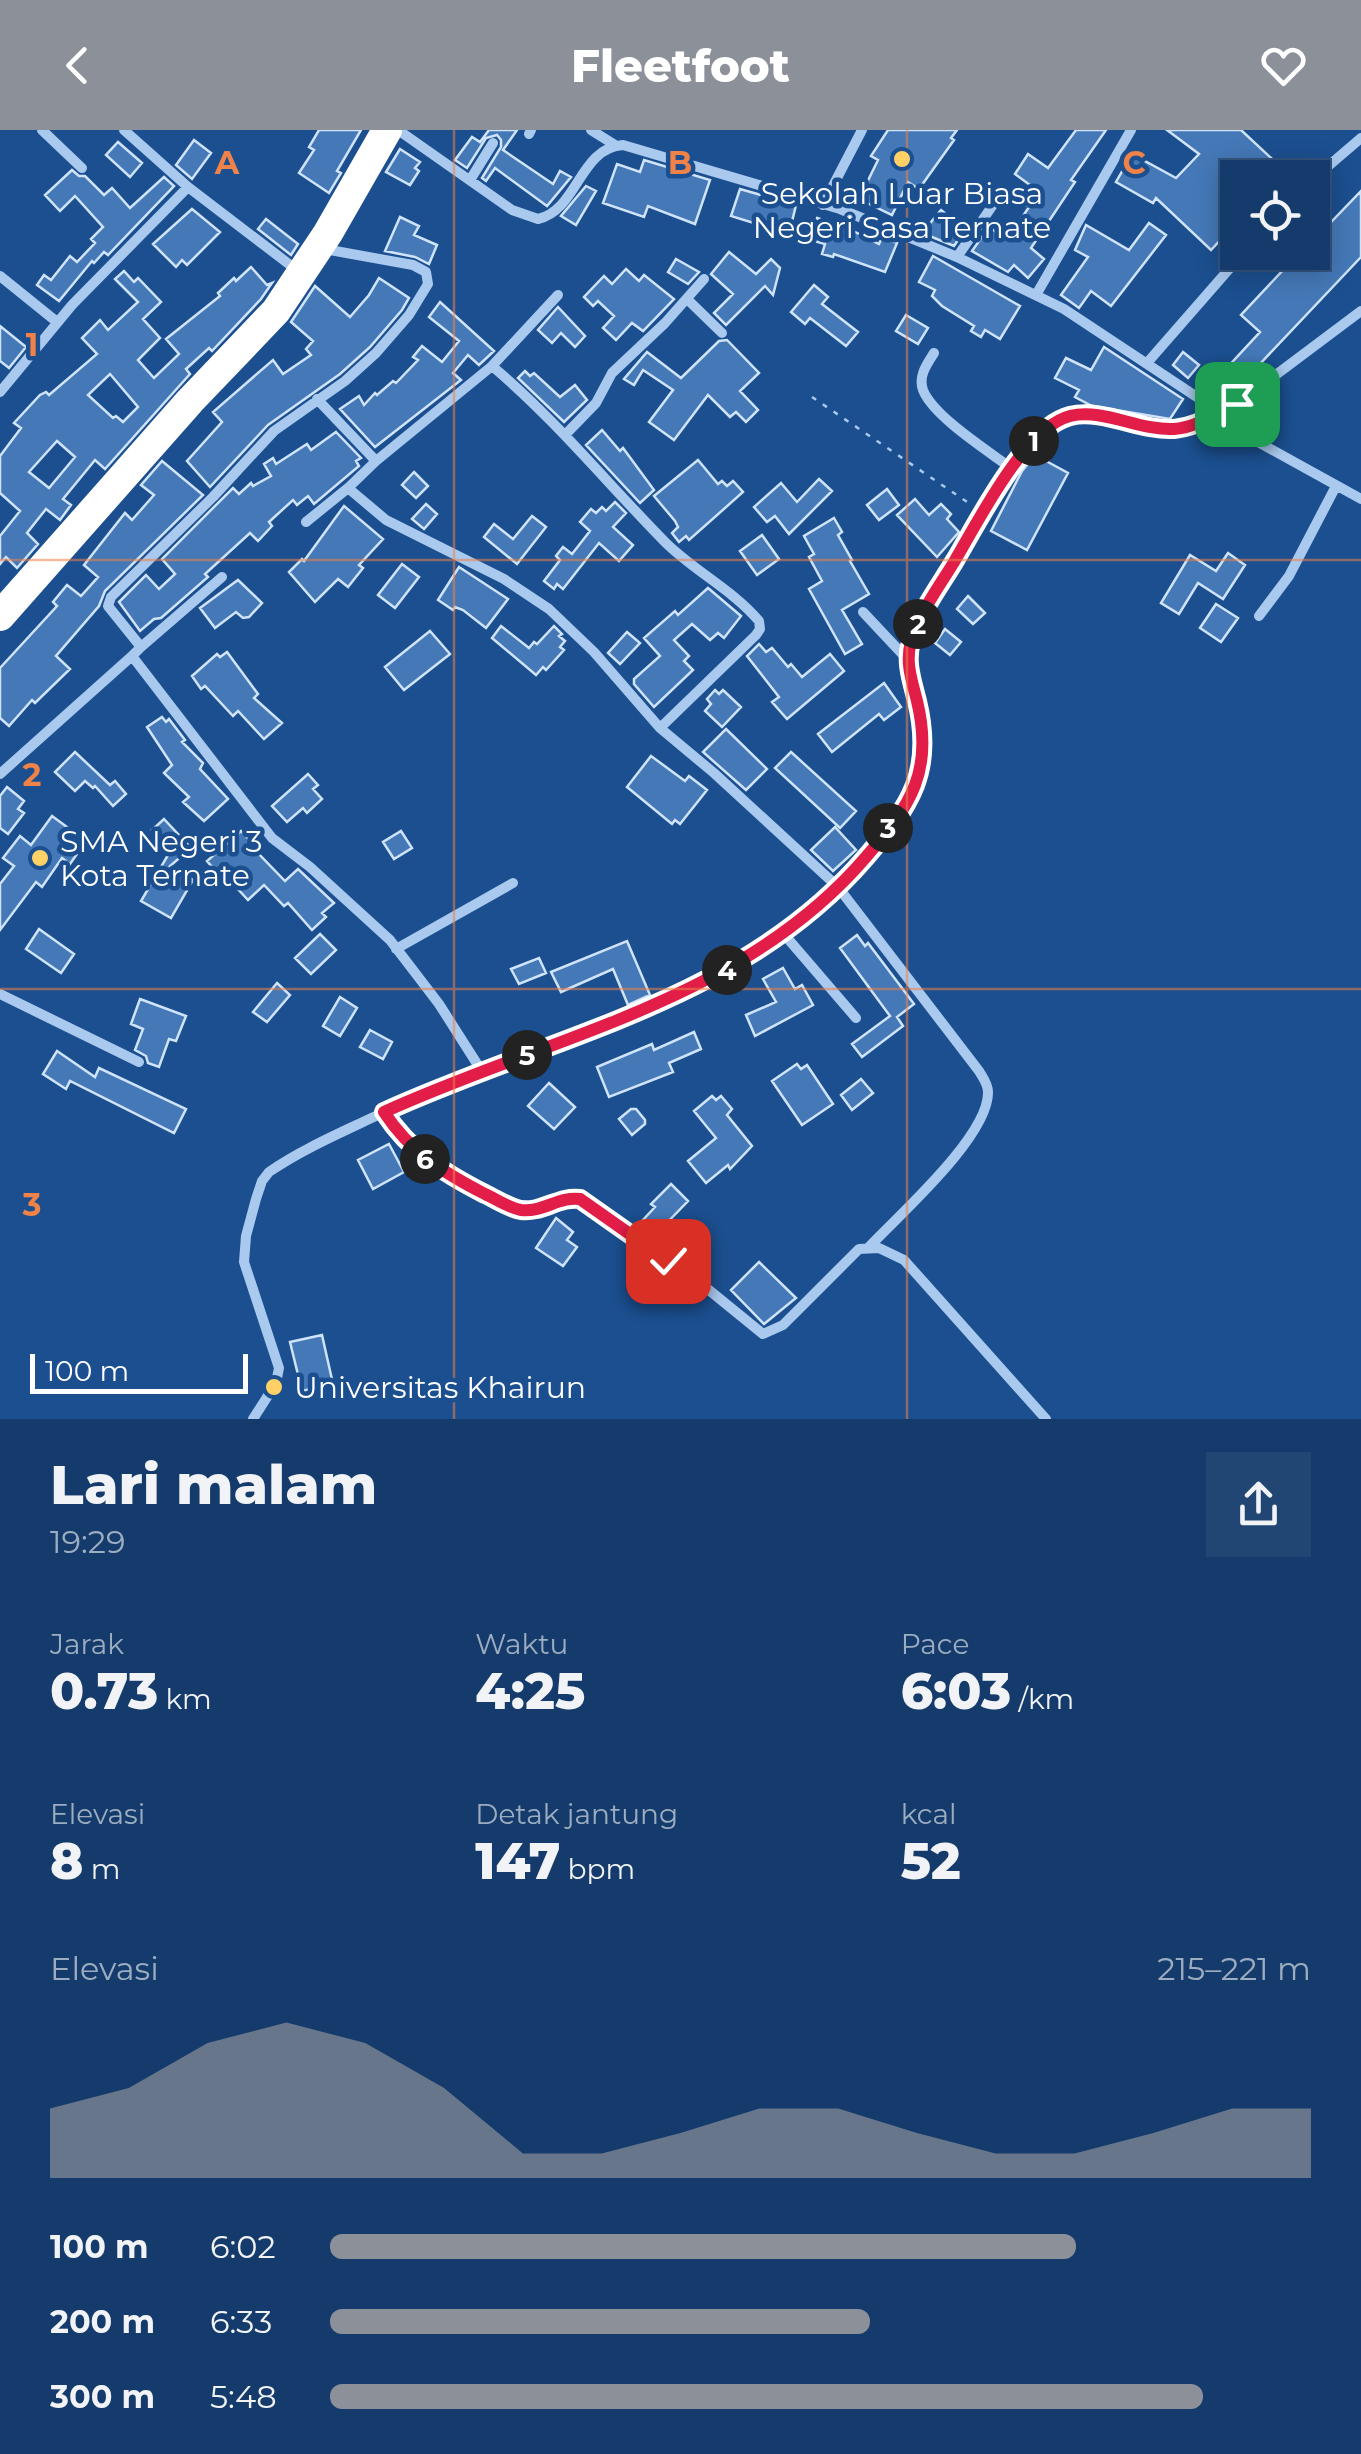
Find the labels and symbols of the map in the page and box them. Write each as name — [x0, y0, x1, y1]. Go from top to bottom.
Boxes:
text: A — [214, 143, 240, 182]
text: B — [668, 143, 692, 182]
text: C — [1122, 143, 1146, 182]
marker: Sekolah Luar Biasa Negeri Sasa Ternate — [891, 148, 913, 170]
place label: Sekolah Luar Biasa Negeri Sasa Ternate — [753, 175, 1051, 246]
text: 1 — [26, 325, 38, 364]
pin — [1195, 362, 1280, 447]
pin: 1 — [1009, 416, 1059, 466]
pin: 2 — [893, 599, 943, 649]
text: 2 — [23, 755, 41, 794]
pin: 3 — [863, 803, 913, 853]
place label: SMA Negeri 3 Kota Ternate — [60, 823, 262, 894]
marker: SMA Negeri 3 Kota Ternate — [29, 847, 51, 869]
pin: 4 — [702, 945, 752, 995]
pin: 5 — [502, 1030, 552, 1080]
pin: 6 — [400, 1134, 450, 1184]
text: 3 — [22, 1185, 41, 1224]
pin — [626, 1219, 711, 1304]
scale bar — [30, 1349, 248, 1394]
place label: Universitas Khairun — [294, 1369, 586, 1406]
marker: Universitas Khairun — [263, 1376, 285, 1398]

